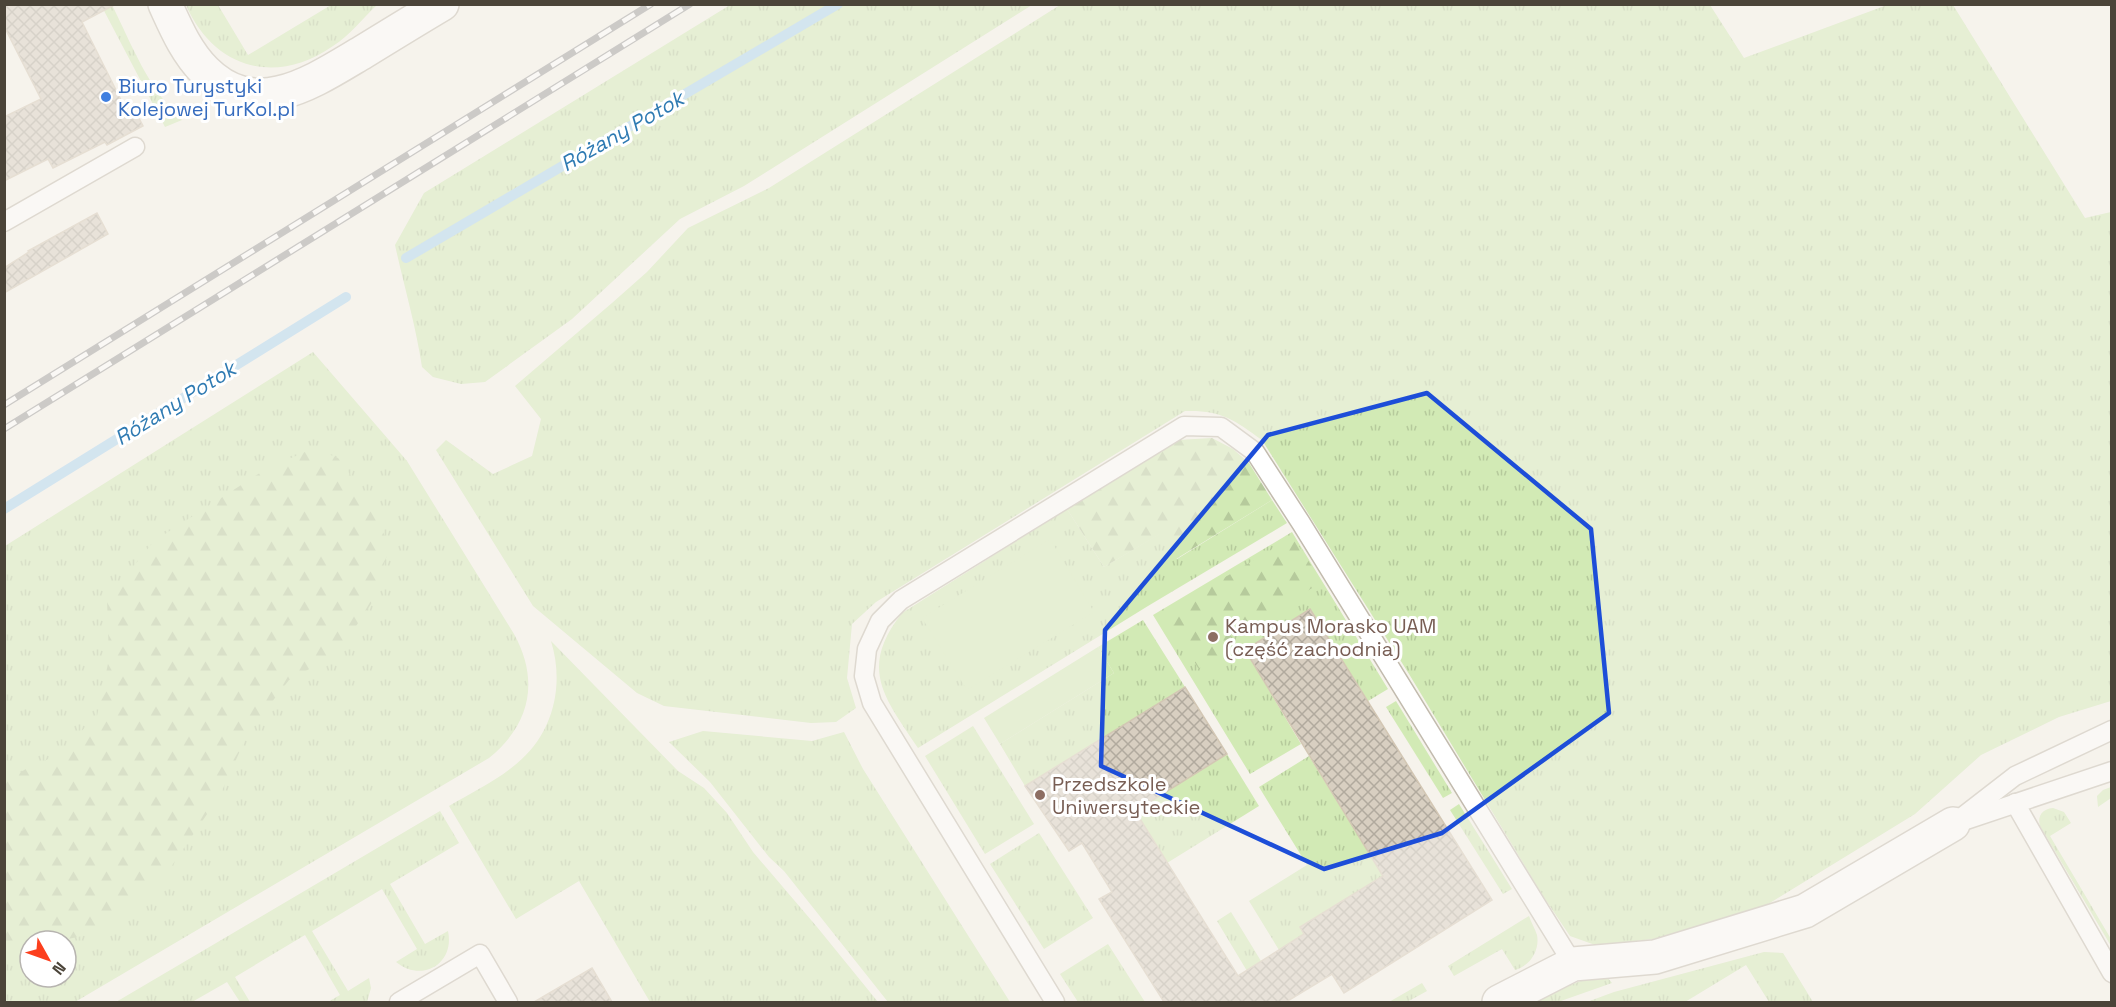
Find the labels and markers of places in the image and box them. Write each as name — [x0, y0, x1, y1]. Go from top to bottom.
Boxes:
place label: Biuro Turystyki Kolejowej TurKol.pl — [118, 73, 295, 122]
marker: Biuro Turystyki Kolejowej TurKol.pl — [99, 90, 113, 104]
place label: Kampus Morasko UAM (część zachodnia) — [1225, 613, 1436, 662]
marker: Kampus Morasko UAM (część zachodnia) — [1206, 630, 1220, 644]
place label: Przedszkole Uniwersyteckie — [1052, 771, 1200, 820]
marker: Przedszkole Uniwersyteckie — [1033, 788, 1047, 802]

